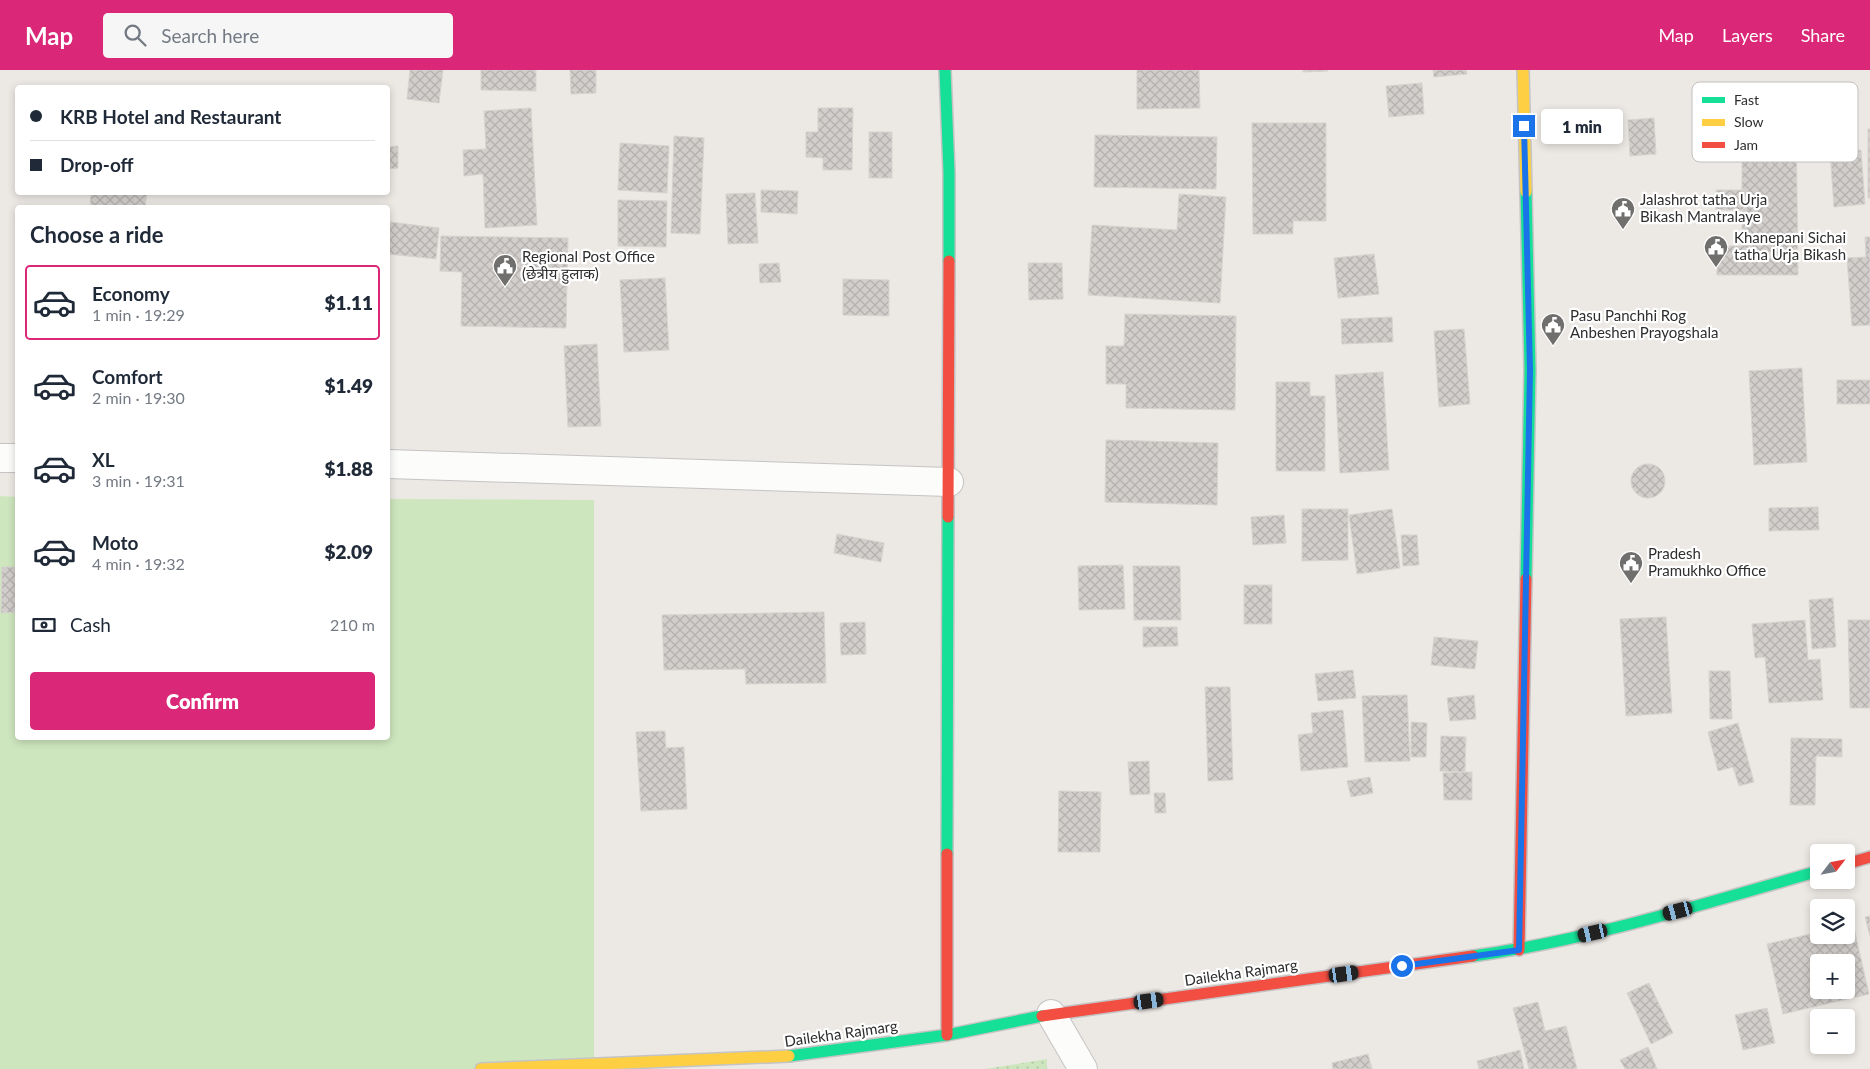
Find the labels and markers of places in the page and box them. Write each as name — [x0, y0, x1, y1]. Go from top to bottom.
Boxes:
place label: Jalashrot tatha Urja Bikash Mantralaye — [1640, 190, 1767, 225]
public building icon: Jalashrot tatha Urja Bikash Mantralaye — [1610, 196, 1636, 230]
place label: Khanepani Sichai tatha Urja Bikash — [1734, 228, 1846, 263]
public building icon: Khanepani Sichai tatha Urja Bikash — [1703, 234, 1729, 268]
place label: Regional Post Office (छेत्रीय हुलाक) — [522, 247, 655, 284]
public building icon: Regional Post Office (छेत्रीय हुलाक) — [492, 253, 518, 287]
place label: Pasu Panchhi Rog Anbeshen Prayogshala — [1570, 306, 1718, 341]
public building icon: Pasu Panchhi Rog Anbeshen Prayogshala — [1540, 312, 1566, 346]
place label: Pradesh Pramukhko Office — [1648, 544, 1766, 579]
public building icon: Pradesh Pramukhko Office — [1618, 550, 1644, 584]

